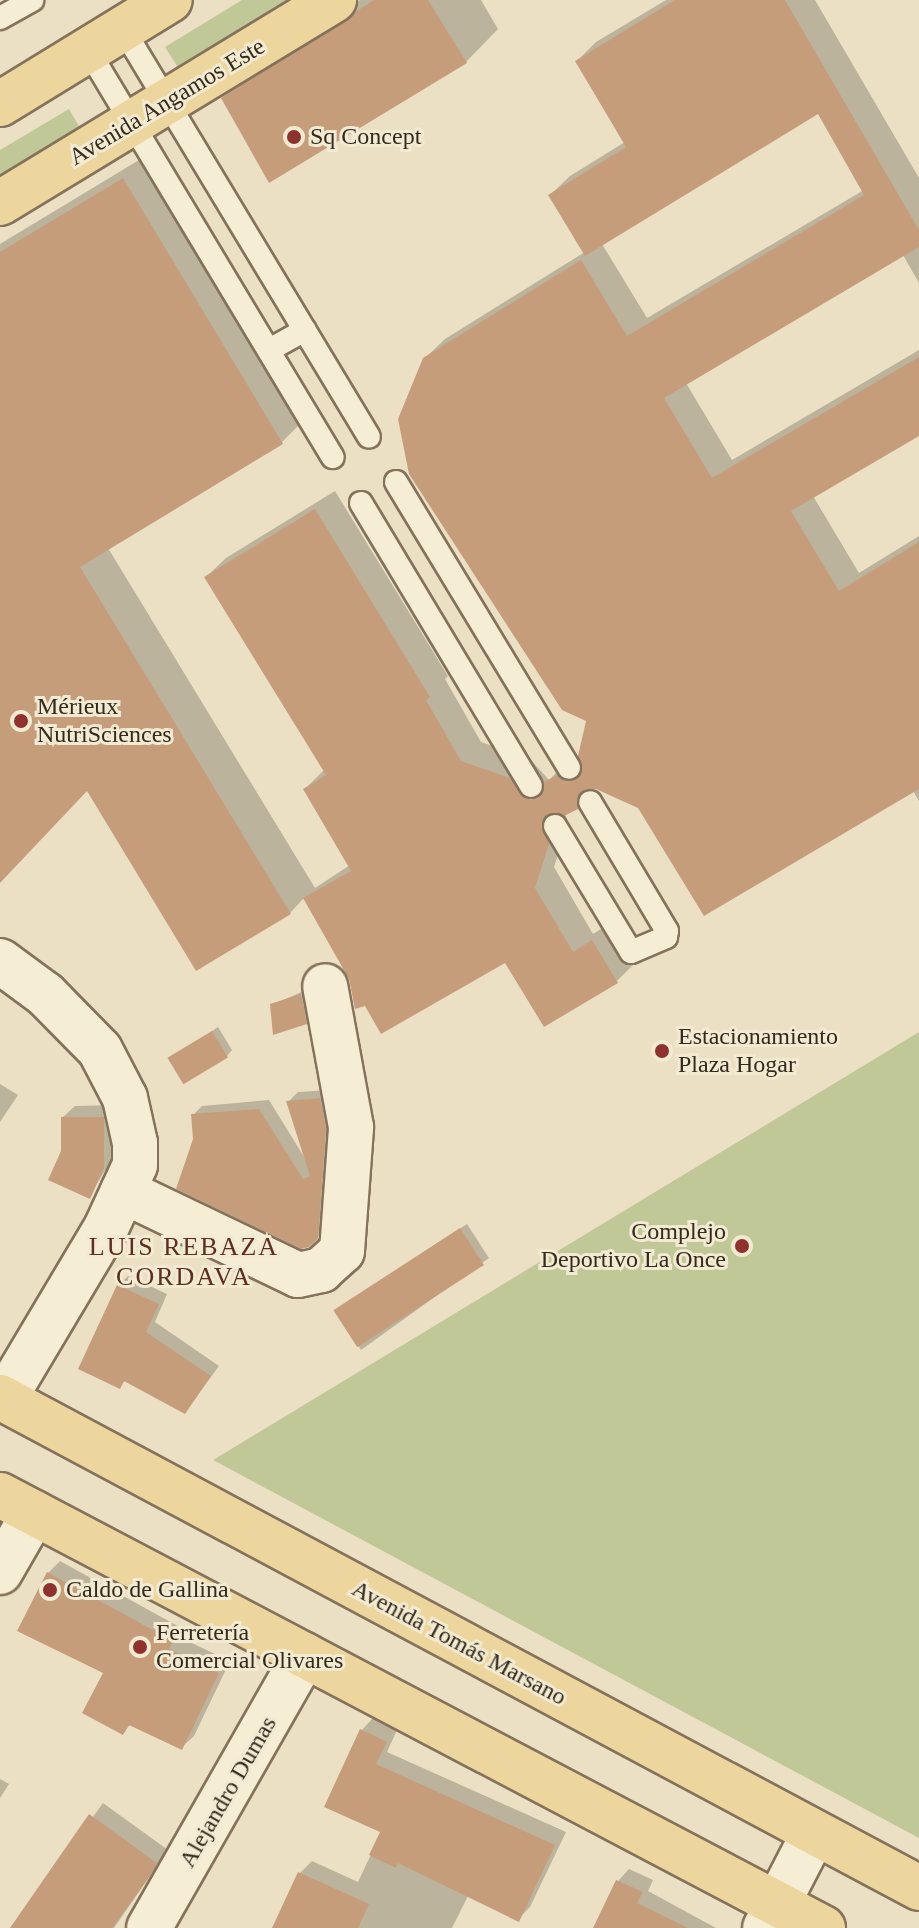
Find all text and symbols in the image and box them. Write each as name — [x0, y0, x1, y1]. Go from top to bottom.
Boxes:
street label: Avenida Angamos Este — [63, 32, 271, 172]
place label: Sq Concept — [310, 123, 421, 151]
marker: Sq Concept — [285, 128, 303, 146]
place label: Mérieux NutriSciences — [37, 693, 172, 749]
marker: Mérieux NutriSciences — [12, 712, 30, 730]
place label: Estacionamiento Plaza Hogar — [678, 1023, 838, 1079]
marker: Estacionamiento Plaza Hogar — [653, 1042, 671, 1060]
place label: Complejo Deportivo La Once — [541, 1218, 726, 1274]
district label: LUIS REBAZA CORDAVA — [89, 1231, 279, 1292]
marker: Complejo Deportivo La Once — [733, 1237, 751, 1255]
street label: Avenida Tomás Marsano — [347, 1574, 571, 1712]
place label: Caldo de Gallina — [66, 1576, 229, 1604]
marker: Caldo de Gallina — [41, 1581, 59, 1599]
place label: Ferretería Comercial Olivares — [156, 1619, 343, 1675]
marker: Ferretería Comercial Olivares — [131, 1638, 149, 1656]
street label: Alejandro Dumas — [173, 1711, 283, 1873]

